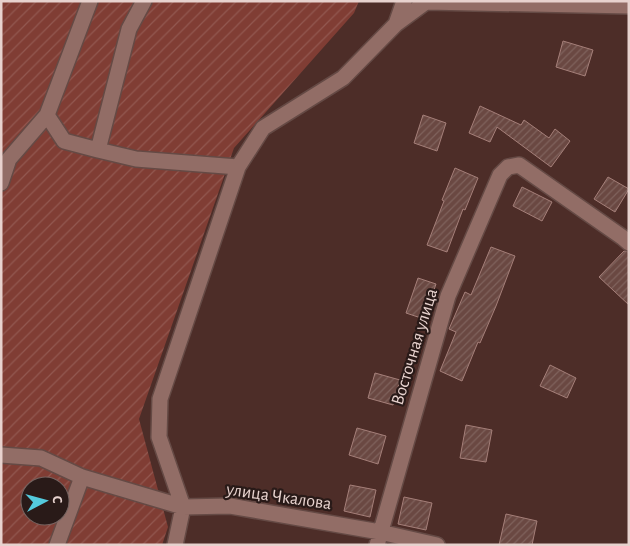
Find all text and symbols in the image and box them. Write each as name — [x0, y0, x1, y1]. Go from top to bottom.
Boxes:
street label: Восточная улица — [389, 286, 441, 408]
north arrow — [20, 476, 70, 526]
street label: улица Чкалова — [224, 481, 333, 513]
text: С — [50, 495, 64, 505]

